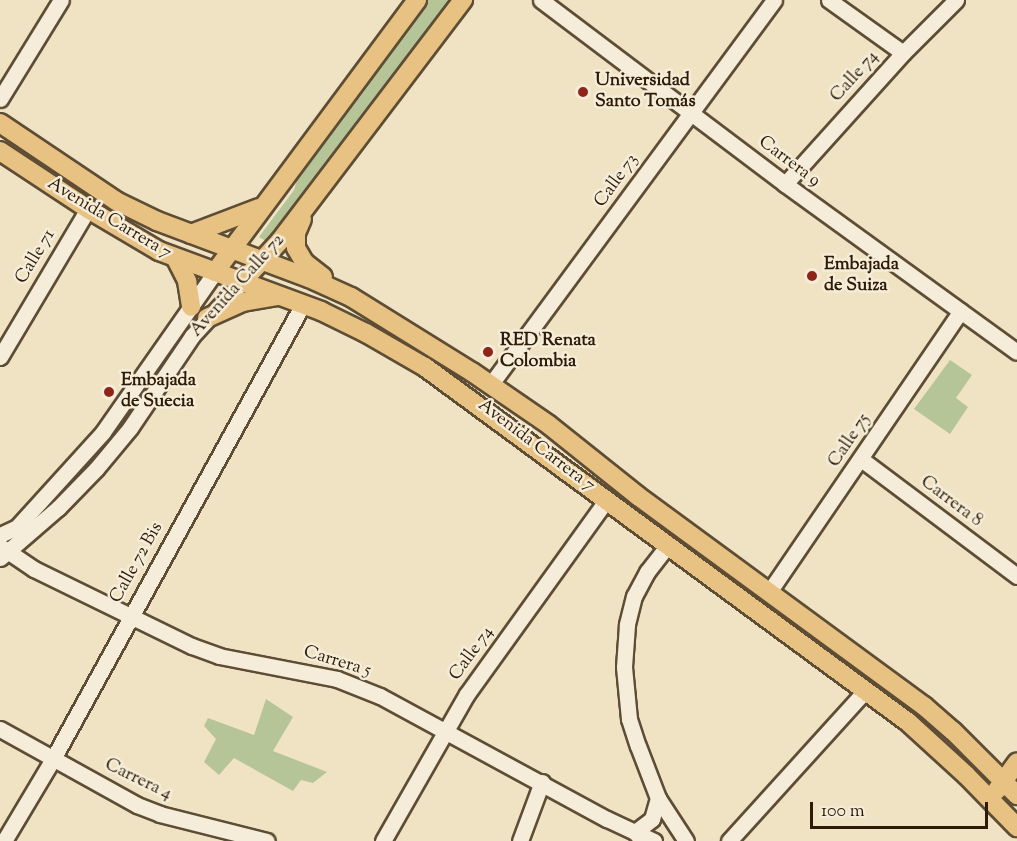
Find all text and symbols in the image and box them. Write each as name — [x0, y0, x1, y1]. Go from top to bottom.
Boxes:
street label: Calle 74 — [826, 47, 884, 107]
place label: Universidad Santo Tomás — [595, 71, 695, 113]
marker: Universidad Santo Tomás — [576, 85, 590, 99]
street label: Carrera 9 — [754, 132, 824, 192]
street label: Calle 73 — [590, 150, 644, 212]
street label: Avenida Carrera 7 — [43, 173, 175, 265]
street label: Calle 71 — [11, 226, 61, 288]
street label: Avenida Calle 72 — [186, 230, 290, 342]
place label: Embajada de Suiza — [824, 255, 899, 298]
marker: Embajada de Suiza — [805, 269, 819, 283]
place label: RED Renata Colombia — [500, 331, 596, 374]
marker: RED Renata Colombia — [481, 345, 495, 359]
place label: Embajada de Suecia — [121, 371, 196, 413]
marker: Embajada de Suecia — [102, 385, 116, 399]
street label: Avenida Carrera 7 — [473, 395, 599, 497]
street label: Calle 75 — [824, 410, 876, 472]
street label: Carrera 8 — [916, 472, 986, 532]
street label: Calle 72 Bis — [106, 519, 168, 607]
street label: Calle 74 — [445, 623, 499, 685]
street label: Carrera 5 — [301, 642, 373, 682]
street label: Carrera 4 — [101, 754, 175, 806]
scale bar — [813, 790, 992, 828]
text: 100 m — [821, 799, 865, 825]

